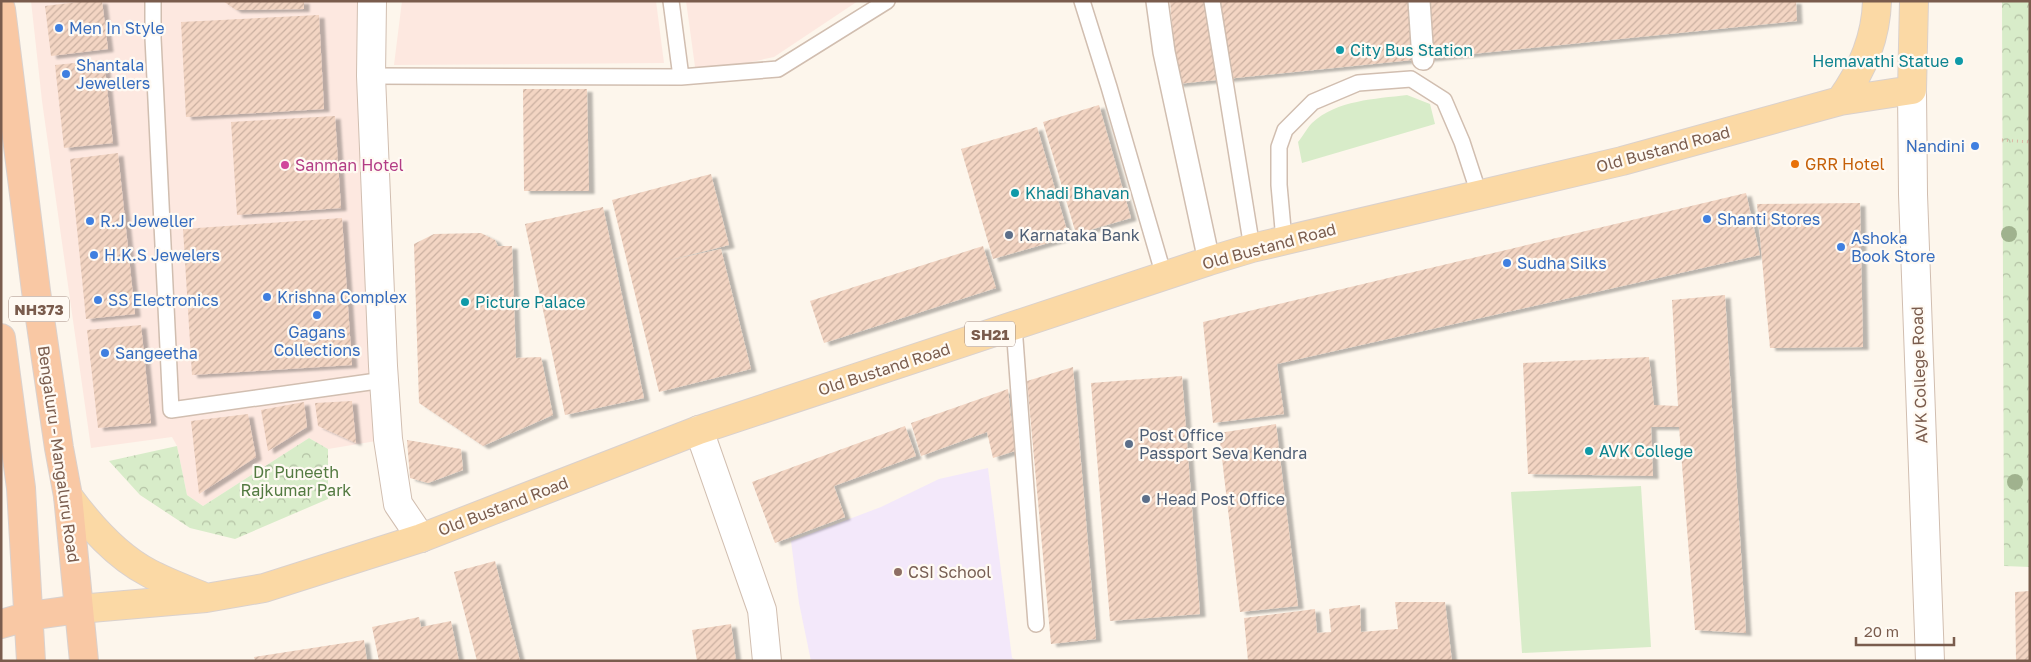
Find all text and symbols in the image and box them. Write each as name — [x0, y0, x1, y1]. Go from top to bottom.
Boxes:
place label: Men In Style — [69, 18, 165, 38]
marker: Men In Style — [53, 22, 65, 34]
place label: City Bus Station — [1350, 40, 1473, 60]
marker: City Bus Station — [1334, 44, 1346, 56]
place label: Hemavathi Statue — [1812, 51, 1949, 71]
place label: Shantala Jewellers — [76, 55, 150, 93]
marker: Hemavathi Statue — [1953, 55, 1965, 67]
marker: Shantala Jewellers — [60, 68, 72, 80]
street label: Old Bustand Road — [1594, 122, 1732, 176]
place label: Nandini — [1906, 136, 1965, 156]
marker: Nandini — [1969, 140, 1981, 152]
place label: GRR Hotel — [1805, 154, 1885, 174]
place label: Sanman Hotel — [295, 155, 404, 175]
marker: GRR Hotel — [1789, 158, 1801, 170]
marker: Sanman Hotel — [279, 159, 291, 171]
place label: Khadi Bhavan — [1025, 183, 1130, 203]
marker: Khadi Bhavan — [1009, 187, 1021, 199]
place label: Shanti Stores — [1717, 209, 1820, 229]
place label: R.J Jeweller — [100, 211, 195, 231]
marker: Shanti Stores — [1701, 213, 1713, 225]
marker: R.J Jeweller — [84, 215, 96, 227]
street label: Old Bustand Road — [1200, 219, 1338, 273]
place label: Karnataka Bank — [1019, 225, 1140, 245]
place label: Ashoka Book Store — [1851, 228, 1935, 266]
marker: Karnataka Bank — [1003, 229, 1015, 241]
marker: Ashoka Book Store — [1835, 241, 1847, 253]
place label: H.K.S Jewelers — [104, 245, 220, 265]
marker: H.K.S Jewelers — [88, 249, 100, 261]
place label: Sudha Silks — [1517, 253, 1607, 273]
marker: Sudha Silks — [1501, 257, 1513, 269]
place label: Krishna Complex — [277, 287, 407, 307]
place label: SS Electronics — [108, 290, 219, 310]
marker: Krishna Complex — [261, 291, 273, 303]
place label: Picture Palace — [475, 292, 585, 312]
marker: SS Electronics — [92, 294, 104, 306]
road number: NH373 — [9, 296, 69, 322]
marker: Picture Palace — [459, 296, 471, 308]
street label: AVK College Road — [1907, 306, 1931, 444]
marker: Gagans Collections — [311, 309, 323, 321]
place label: Gagans Collections — [273, 322, 361, 360]
road number: SH21 — [965, 322, 1015, 346]
street label: Old Bustand Road — [815, 338, 953, 400]
place label: Sangeetha — [115, 343, 198, 363]
street label: Bengaluru - Mangaluru Road — [34, 344, 84, 564]
marker: Sangeetha — [99, 347, 111, 359]
place label: Post Office Passport Seva Kendra — [1139, 425, 1307, 463]
marker: Post Office Passport Seva Kendra — [1123, 438, 1135, 450]
place label: AVK College — [1599, 441, 1693, 461]
marker: AVK College — [1583, 445, 1595, 457]
park label: Dr Puneeth Rajkumar Park — [241, 462, 351, 500]
street label: Old Bustand Road — [435, 472, 571, 540]
place label: Head Post Office — [1156, 489, 1285, 509]
marker: Head Post Office — [1140, 493, 1152, 505]
place label: CSI School — [908, 562, 991, 582]
marker: CSI School — [892, 566, 904, 578]
scale bar — [1856, 614, 1954, 646]
text: 20 m — [1864, 622, 1899, 640]

